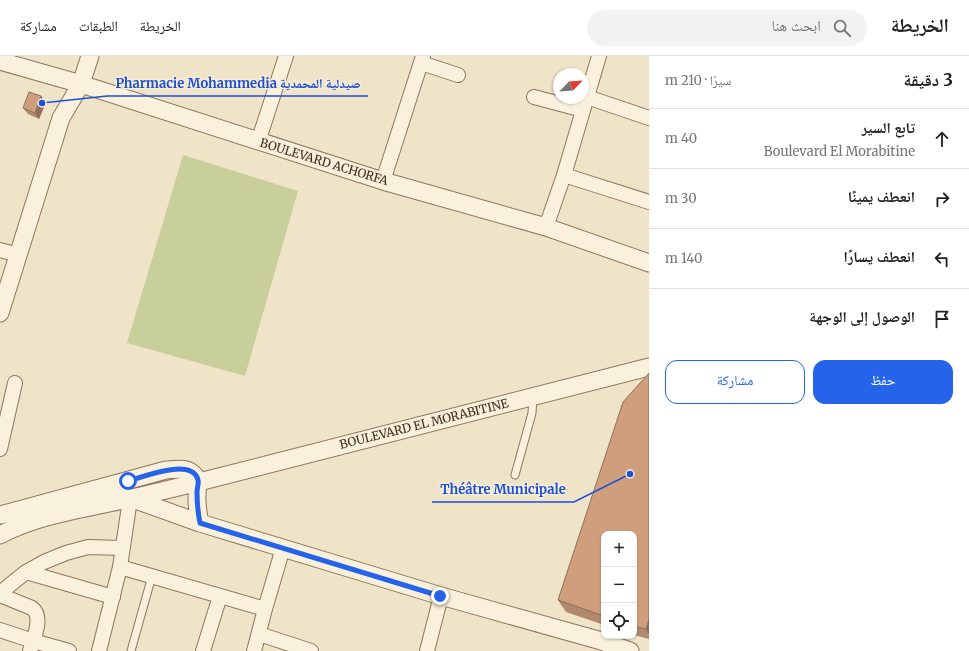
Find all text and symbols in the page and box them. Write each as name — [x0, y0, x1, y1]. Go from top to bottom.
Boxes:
search box — [587, 10, 867, 46]
text: الخريطة — [891, 13, 949, 37]
text: ابحث هنا — [771, 16, 821, 35]
text: مشاركة — [20, 17, 57, 35]
text: الطبقات — [79, 17, 118, 35]
text: الخريطة — [140, 17, 181, 35]
icon: search — [831, 17, 853, 39]
north arrow — [553, 68, 589, 104]
text: 3 دقيقة — [904, 69, 953, 91]
callout: Pharmacie Mohammedia صيدلية المحمدية — [107, 71, 368, 96]
text: سيرًا · 210 m — [665, 72, 731, 89]
text: Pharmacie Mohammedia صيدلية المحمدية — [115, 75, 361, 92]
text: تابع السير — [861, 118, 915, 137]
icon: ahead — [931, 128, 953, 150]
text: 40 m — [665, 130, 697, 147]
street label: BOULEVARD ACHORFA — [258, 135, 391, 188]
text: Boulevard El Morabitine — [764, 143, 915, 160]
text: انعطف يمينًا — [848, 187, 915, 206]
icon: right — [931, 188, 953, 210]
text: 30 m — [665, 190, 697, 207]
text: انعطف يسارًا — [843, 247, 915, 266]
icon: left — [931, 248, 953, 270]
text: 140 m — [665, 250, 702, 267]
text: الوصول إلى الوجهة — [809, 307, 915, 326]
icon: arrive — [931, 308, 953, 330]
button: مشاركة — [665, 360, 805, 404]
button: حفظ — [813, 360, 953, 404]
street label: BOULEVARD EL MORABITINE — [338, 395, 510, 452]
route start — [119, 472, 137, 490]
callout: Théâtre Municipale — [432, 477, 574, 502]
text: Théâtre Municipale — [440, 481, 566, 498]
map controls — [601, 531, 637, 639]
button: + — [601, 531, 637, 567]
button: − — [601, 567, 637, 603]
route end — [431, 587, 449, 605]
button: locate — [601, 603, 637, 639]

